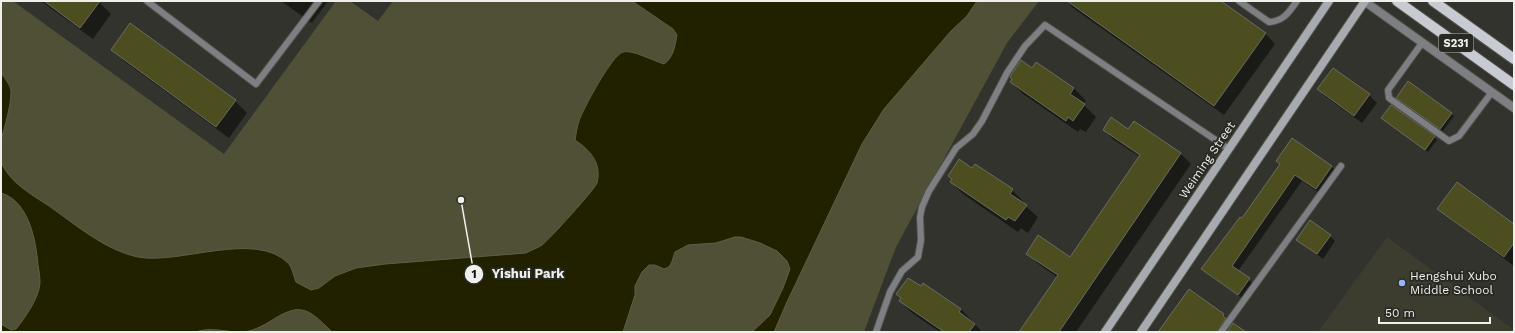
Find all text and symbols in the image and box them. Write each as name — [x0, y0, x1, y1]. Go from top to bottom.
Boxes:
road number: S231 — [1439, 34, 1473, 52]
street label: Weiming Street — [1176, 119, 1238, 201]
callout: Yishui Park — [464, 261, 573, 286]
text: Yishui Park — [492, 266, 565, 281]
text: 1 — [471, 267, 477, 281]
place label: Hengshui Xubo Middle School — [1410, 269, 1497, 297]
marker: Hengshui Xubo Middle School — [1397, 278, 1407, 288]
scale bar — [1379, 299, 1490, 325]
text: 50 m — [1385, 306, 1415, 320]

